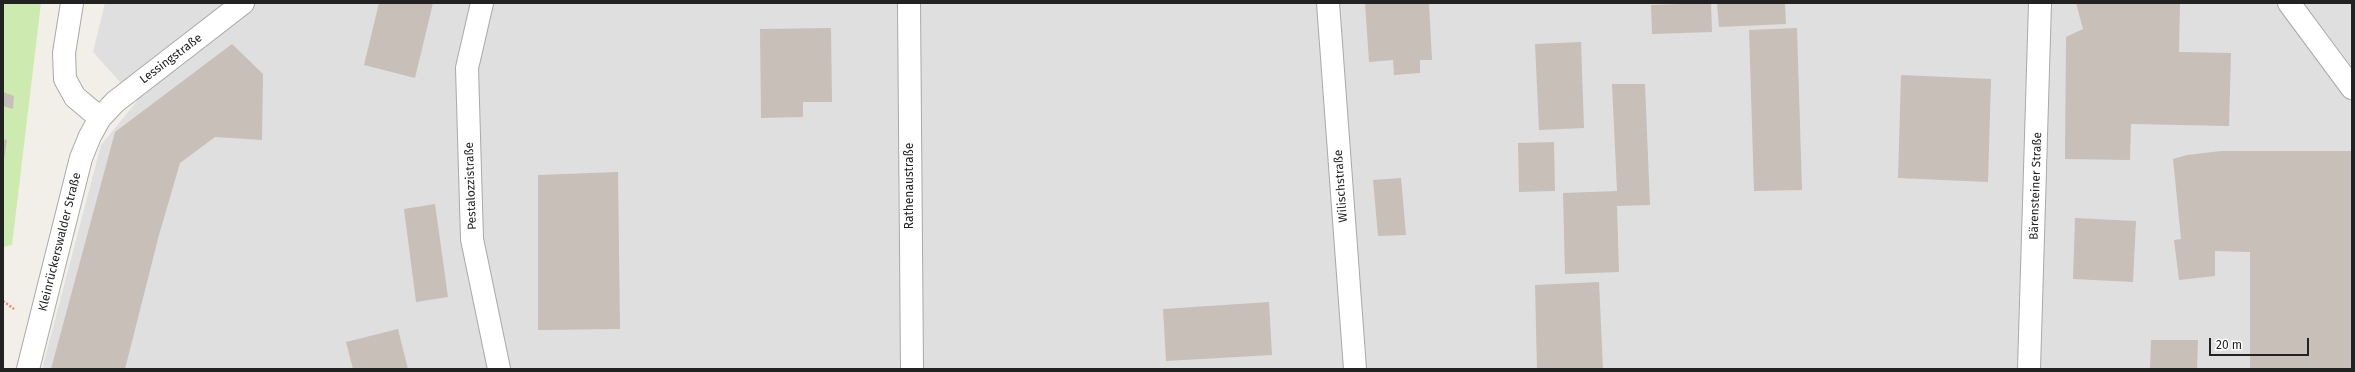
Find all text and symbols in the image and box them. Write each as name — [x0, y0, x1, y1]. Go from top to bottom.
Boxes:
street label: Lessingstraße — [137, 31, 205, 87]
street label: Bärensteiner Straße — [2027, 132, 2045, 240]
street label: Pestalozzistraße — [462, 142, 480, 230]
street label: Rathenaustraße — [903, 143, 917, 229]
street label: Wilischstraße — [1331, 149, 1351, 223]
street label: Kleinrückerswalder Straße — [36, 171, 84, 313]
scale bar — [2211, 330, 2311, 356]
text: 20 m — [2216, 338, 2242, 352]

